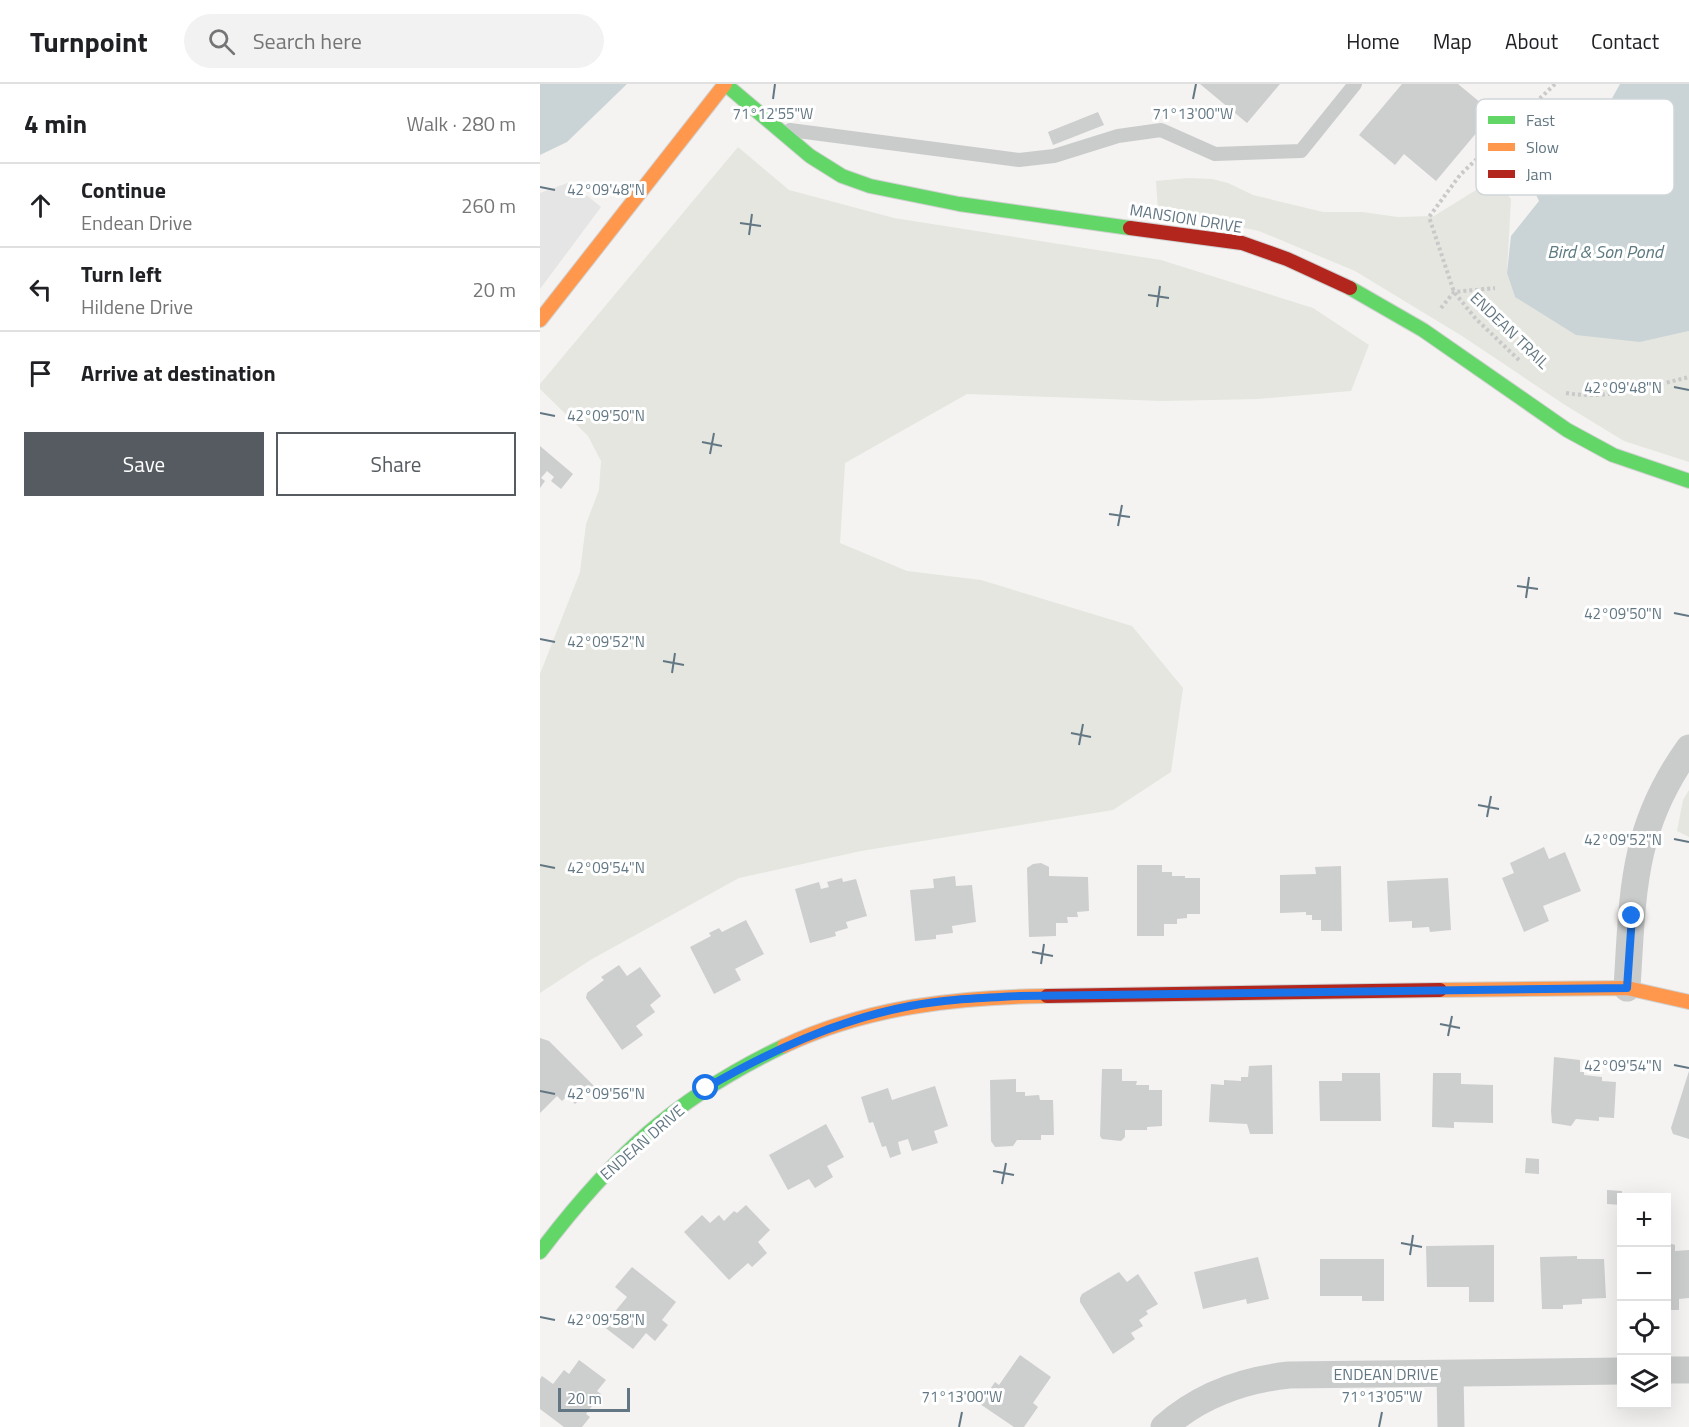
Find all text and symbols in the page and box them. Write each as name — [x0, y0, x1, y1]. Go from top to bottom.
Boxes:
search box — [184, 14, 604, 68]
text: Turnpoint — [30, 20, 148, 63]
text: Search here — [253, 24, 362, 58]
icon: search — [205, 25, 238, 58]
text: Home — [1346, 25, 1400, 57]
text: Map — [1433, 25, 1472, 57]
text: About — [1505, 25, 1558, 57]
text: Contact — [1591, 25, 1659, 57]
legend — [1476, 99, 1674, 195]
text: 71°12'55"W — [733, 102, 813, 125]
text: 71°13'00"W — [1153, 102, 1233, 125]
text: 4 min — [24, 104, 87, 143]
text: Walk · 280 m — [407, 108, 516, 139]
text: Fast — [1526, 108, 1555, 132]
text: Slow — [1526, 135, 1559, 159]
text: Jam — [1526, 162, 1552, 186]
text: Continue — [81, 173, 166, 207]
text: 42°09'48"N — [567, 178, 645, 201]
icon: ahead — [24, 189, 57, 222]
text: 260 m — [461, 190, 516, 221]
street label: MANSION DRIVE — [1128, 197, 1244, 239]
text: Endean Drive — [81, 207, 192, 238]
water label: Bird & Son Pond — [1547, 238, 1665, 265]
text: Turn left — [81, 257, 162, 291]
icon: left — [24, 273, 57, 306]
text: 20 m — [472, 274, 516, 305]
street label: ENDEAN TRAIL — [1465, 286, 1555, 374]
text: Hildene Drive — [81, 291, 193, 322]
text: Arrive at destination — [81, 356, 276, 390]
icon: arrive — [24, 357, 57, 390]
text: 42°09'48"N — [1584, 376, 1662, 399]
text: 42°09'50"N — [567, 404, 645, 427]
button: Save — [24, 432, 264, 496]
button: Share — [276, 432, 516, 496]
text: 42°09'50"N — [1584, 602, 1662, 625]
text: 42°09'52"N — [567, 630, 645, 653]
text: 42°09'52"N — [1584, 828, 1662, 851]
text: 42°09'54"N — [567, 856, 645, 879]
route end — [1618, 902, 1644, 928]
text: 42°09'54"N — [1584, 1054, 1662, 1077]
route start — [692, 1074, 718, 1100]
text: 42°09'56"N — [567, 1082, 645, 1105]
street label: ENDEAN DRIVE — [595, 1098, 690, 1185]
map controls — [1617, 1193, 1671, 1409]
button: + — [1617, 1193, 1671, 1247]
button: − — [1617, 1247, 1671, 1301]
button: locate — [1617, 1301, 1671, 1355]
text: 42°09'58"N — [567, 1308, 645, 1331]
button: layers — [1617, 1355, 1671, 1409]
street label: ENDEAN DRIVE — [1334, 1362, 1439, 1386]
scale bar — [558, 1385, 630, 1412]
text: 71°13'00"W — [922, 1385, 1002, 1408]
text: 71°13'05"W — [1342, 1385, 1422, 1408]
text: 20 m — [567, 1386, 602, 1410]

